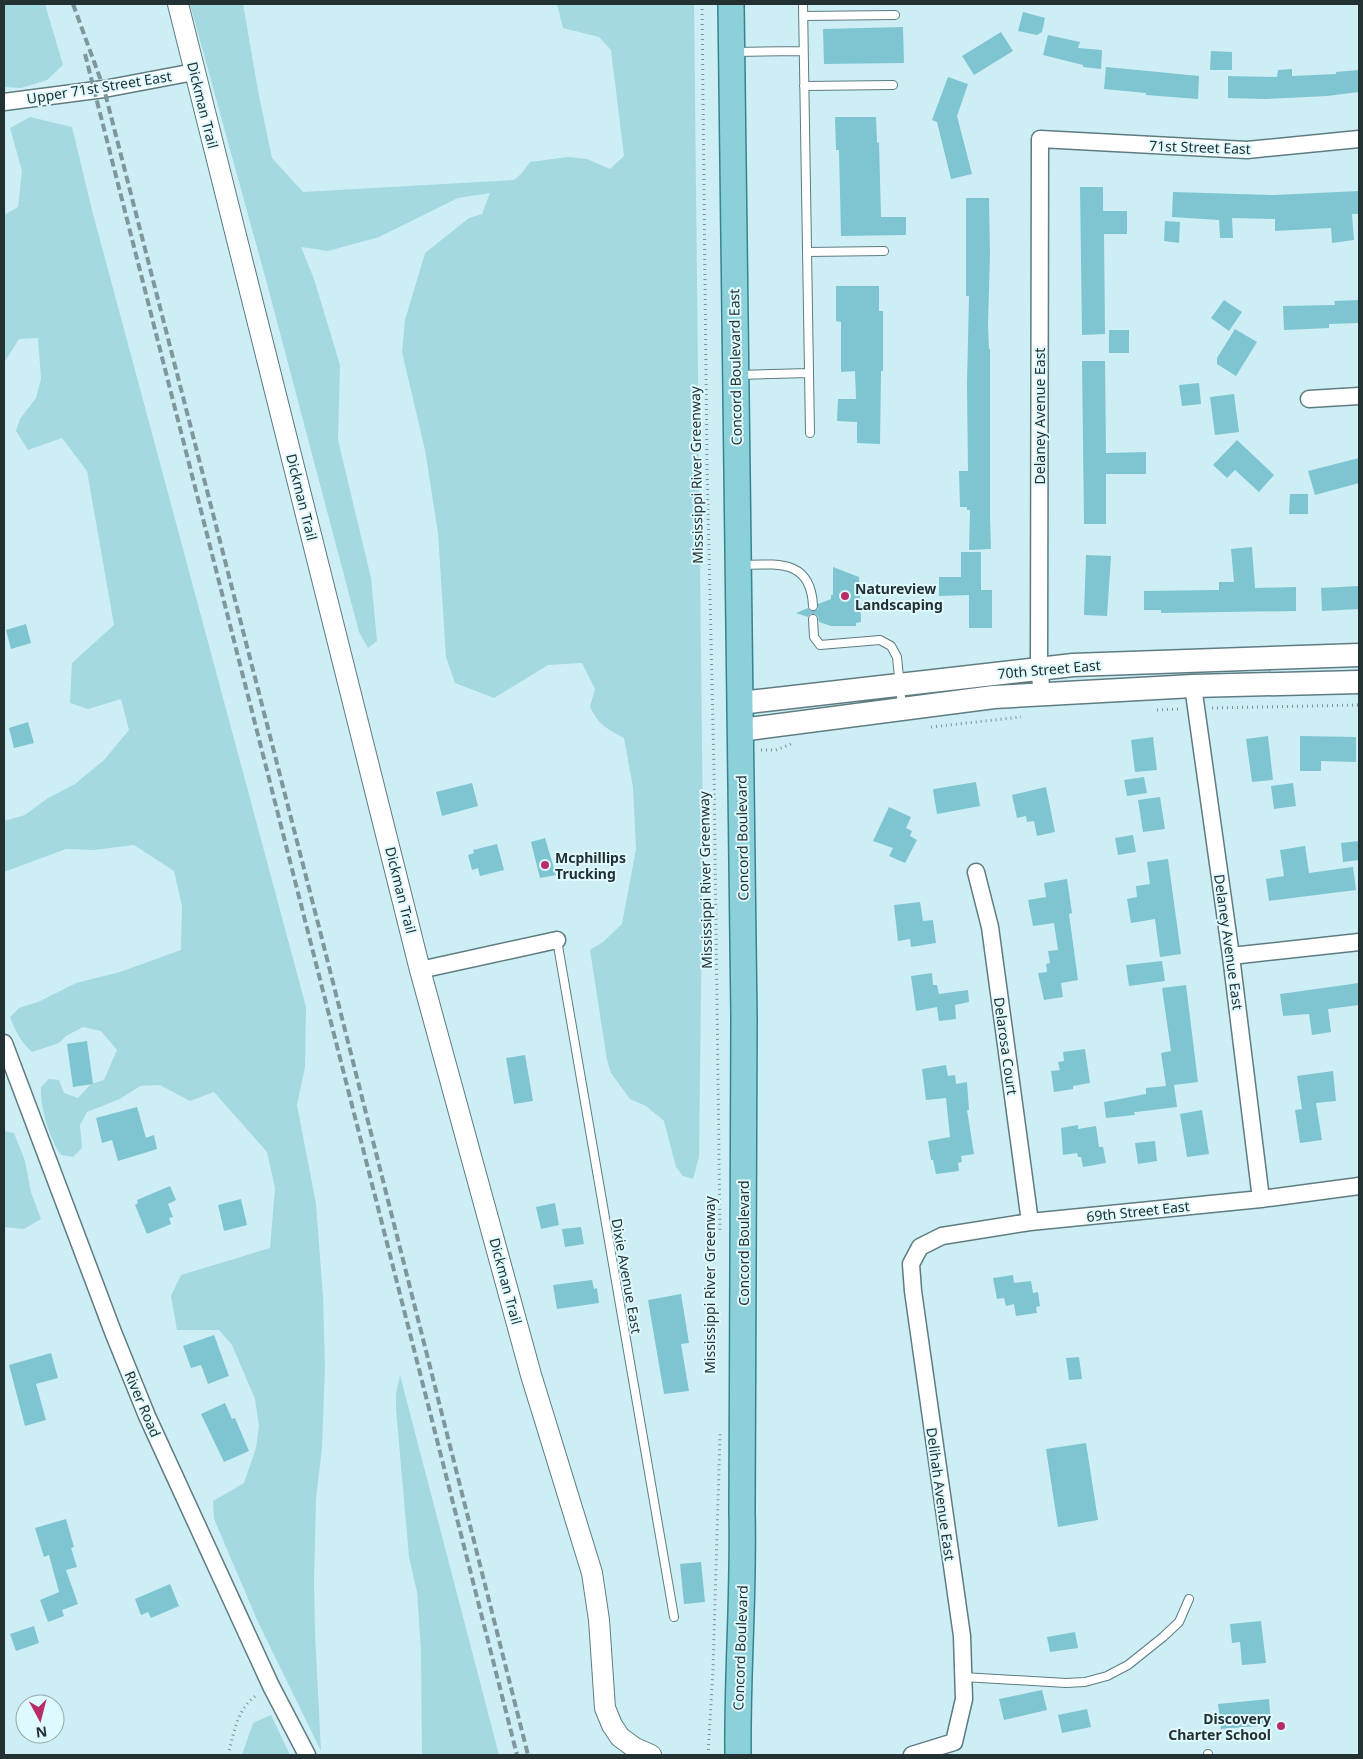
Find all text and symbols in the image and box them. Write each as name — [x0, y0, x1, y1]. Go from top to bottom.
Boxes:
street label: Dickman Trail — [183, 60, 223, 150]
street label: Upper 71st Street East — [25, 66, 173, 108]
street label: 71st Street East — [1149, 136, 1251, 158]
street label: Concord Boulevard East — [724, 289, 746, 445]
street label: Delaney Avenue East — [1030, 348, 1049, 484]
street label: Mississippi River Greenway — [685, 385, 707, 564]
street label: Dickman Trail — [282, 452, 322, 542]
place label: Natureview Landscaping — [855, 579, 943, 614]
marker: Natureview Landscaping — [839, 590, 851, 602]
street label: 70th Street East — [997, 655, 1101, 683]
street label: Concord Boulevard — [731, 775, 753, 901]
street label: Mississippi River Greenway — [694, 790, 716, 969]
street label: Dickman Trail — [381, 845, 421, 935]
place label: Mcphillips Trucking — [555, 848, 626, 883]
marker: Mcphillips Trucking — [539, 859, 551, 871]
street label: Delaney Avenue East — [1210, 873, 1248, 1011]
street label: Delarosa Court — [990, 996, 1022, 1096]
street label: Concord Boulevard — [734, 1180, 753, 1306]
street label: Mississippi River Greenway — [700, 1195, 719, 1374]
street label: 69th Street East — [1086, 1196, 1190, 1226]
street label: Dixie Avenue East — [608, 1217, 646, 1335]
street label: Dickman Trail — [485, 1236, 527, 1326]
street label: River Road — [121, 1368, 165, 1440]
street label: Delihah Avenue East — [922, 1426, 960, 1562]
street label: Concord Boulevard — [728, 1585, 752, 1711]
north arrow — [15, 1694, 65, 1744]
place label: Discovery Charter School — [1168, 1709, 1271, 1744]
marker: Discovery Charter School — [1275, 1720, 1287, 1732]
text: N — [35, 1722, 48, 1743]

